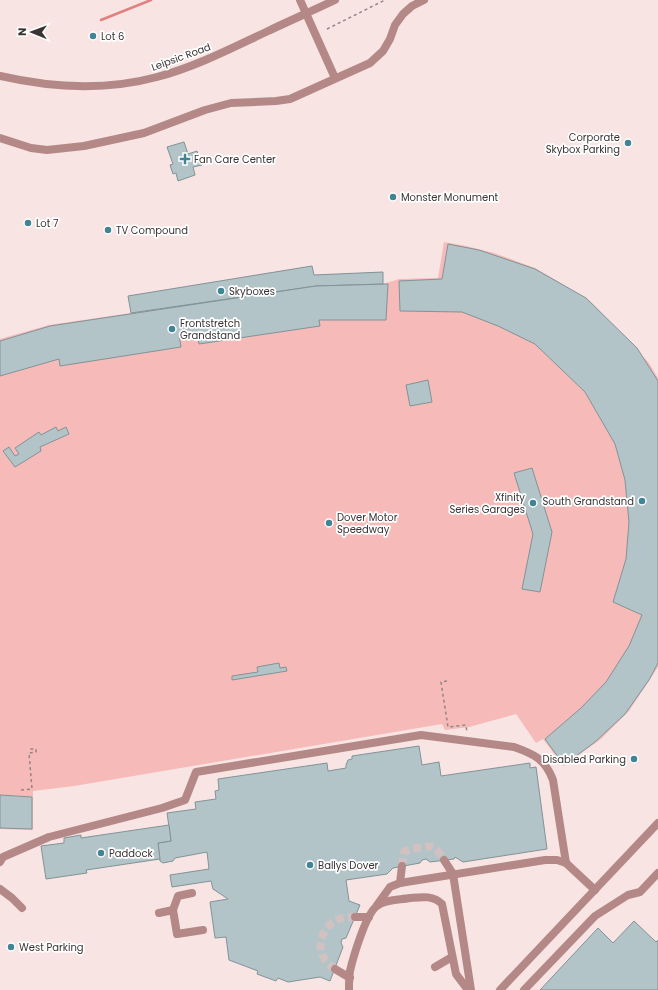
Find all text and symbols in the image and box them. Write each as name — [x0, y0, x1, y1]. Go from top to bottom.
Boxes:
north arrow — [12, 12, 52, 52]
text: N — [14, 28, 30, 36]
place label: Lot 6 — [101, 29, 124, 44]
marker: Lot 6 — [88, 31, 98, 41]
street label: Leipsic Road — [149, 39, 213, 75]
place label: Corporate Skybox Parking — [546, 130, 620, 157]
marker: Corporate Skybox Parking — [623, 138, 633, 148]
place label: Fan Care Center — [194, 152, 276, 167]
marker: Fan Care Center — [179, 153, 191, 165]
place label: Monster Monument — [401, 190, 499, 205]
marker: Monster Monument — [388, 192, 398, 202]
place label: Lot 7 — [36, 216, 59, 231]
marker: Lot 7 — [23, 218, 33, 228]
place label: TV Compound — [116, 223, 188, 238]
marker: TV Compound — [103, 225, 113, 235]
place label: Skyboxes — [229, 284, 275, 299]
marker: Skyboxes — [216, 286, 226, 296]
place label: Frontstretch Grandstand — [180, 316, 240, 343]
marker: Frontstretch Grandstand — [167, 324, 177, 334]
place label: Xfinity Series Garages — [449, 490, 525, 517]
place label: South Grandstand — [542, 494, 634, 509]
marker: South Grandstand — [637, 496, 647, 506]
marker: Xfinity Series Garages — [528, 498, 538, 508]
place label: Dover Motor Speedway — [337, 510, 398, 537]
marker: Dover Motor Speedway — [324, 518, 334, 528]
place label: Disabled Parking — [543, 752, 626, 767]
marker: Disabled Parking — [629, 754, 639, 764]
place label: Paddock — [109, 846, 154, 861]
marker: Paddock — [96, 848, 106, 858]
place label: Ballys Dover — [318, 858, 379, 873]
marker: Ballys Dover — [305, 860, 315, 870]
place label: West Parking — [19, 940, 84, 955]
marker: West Parking — [6, 942, 16, 952]

